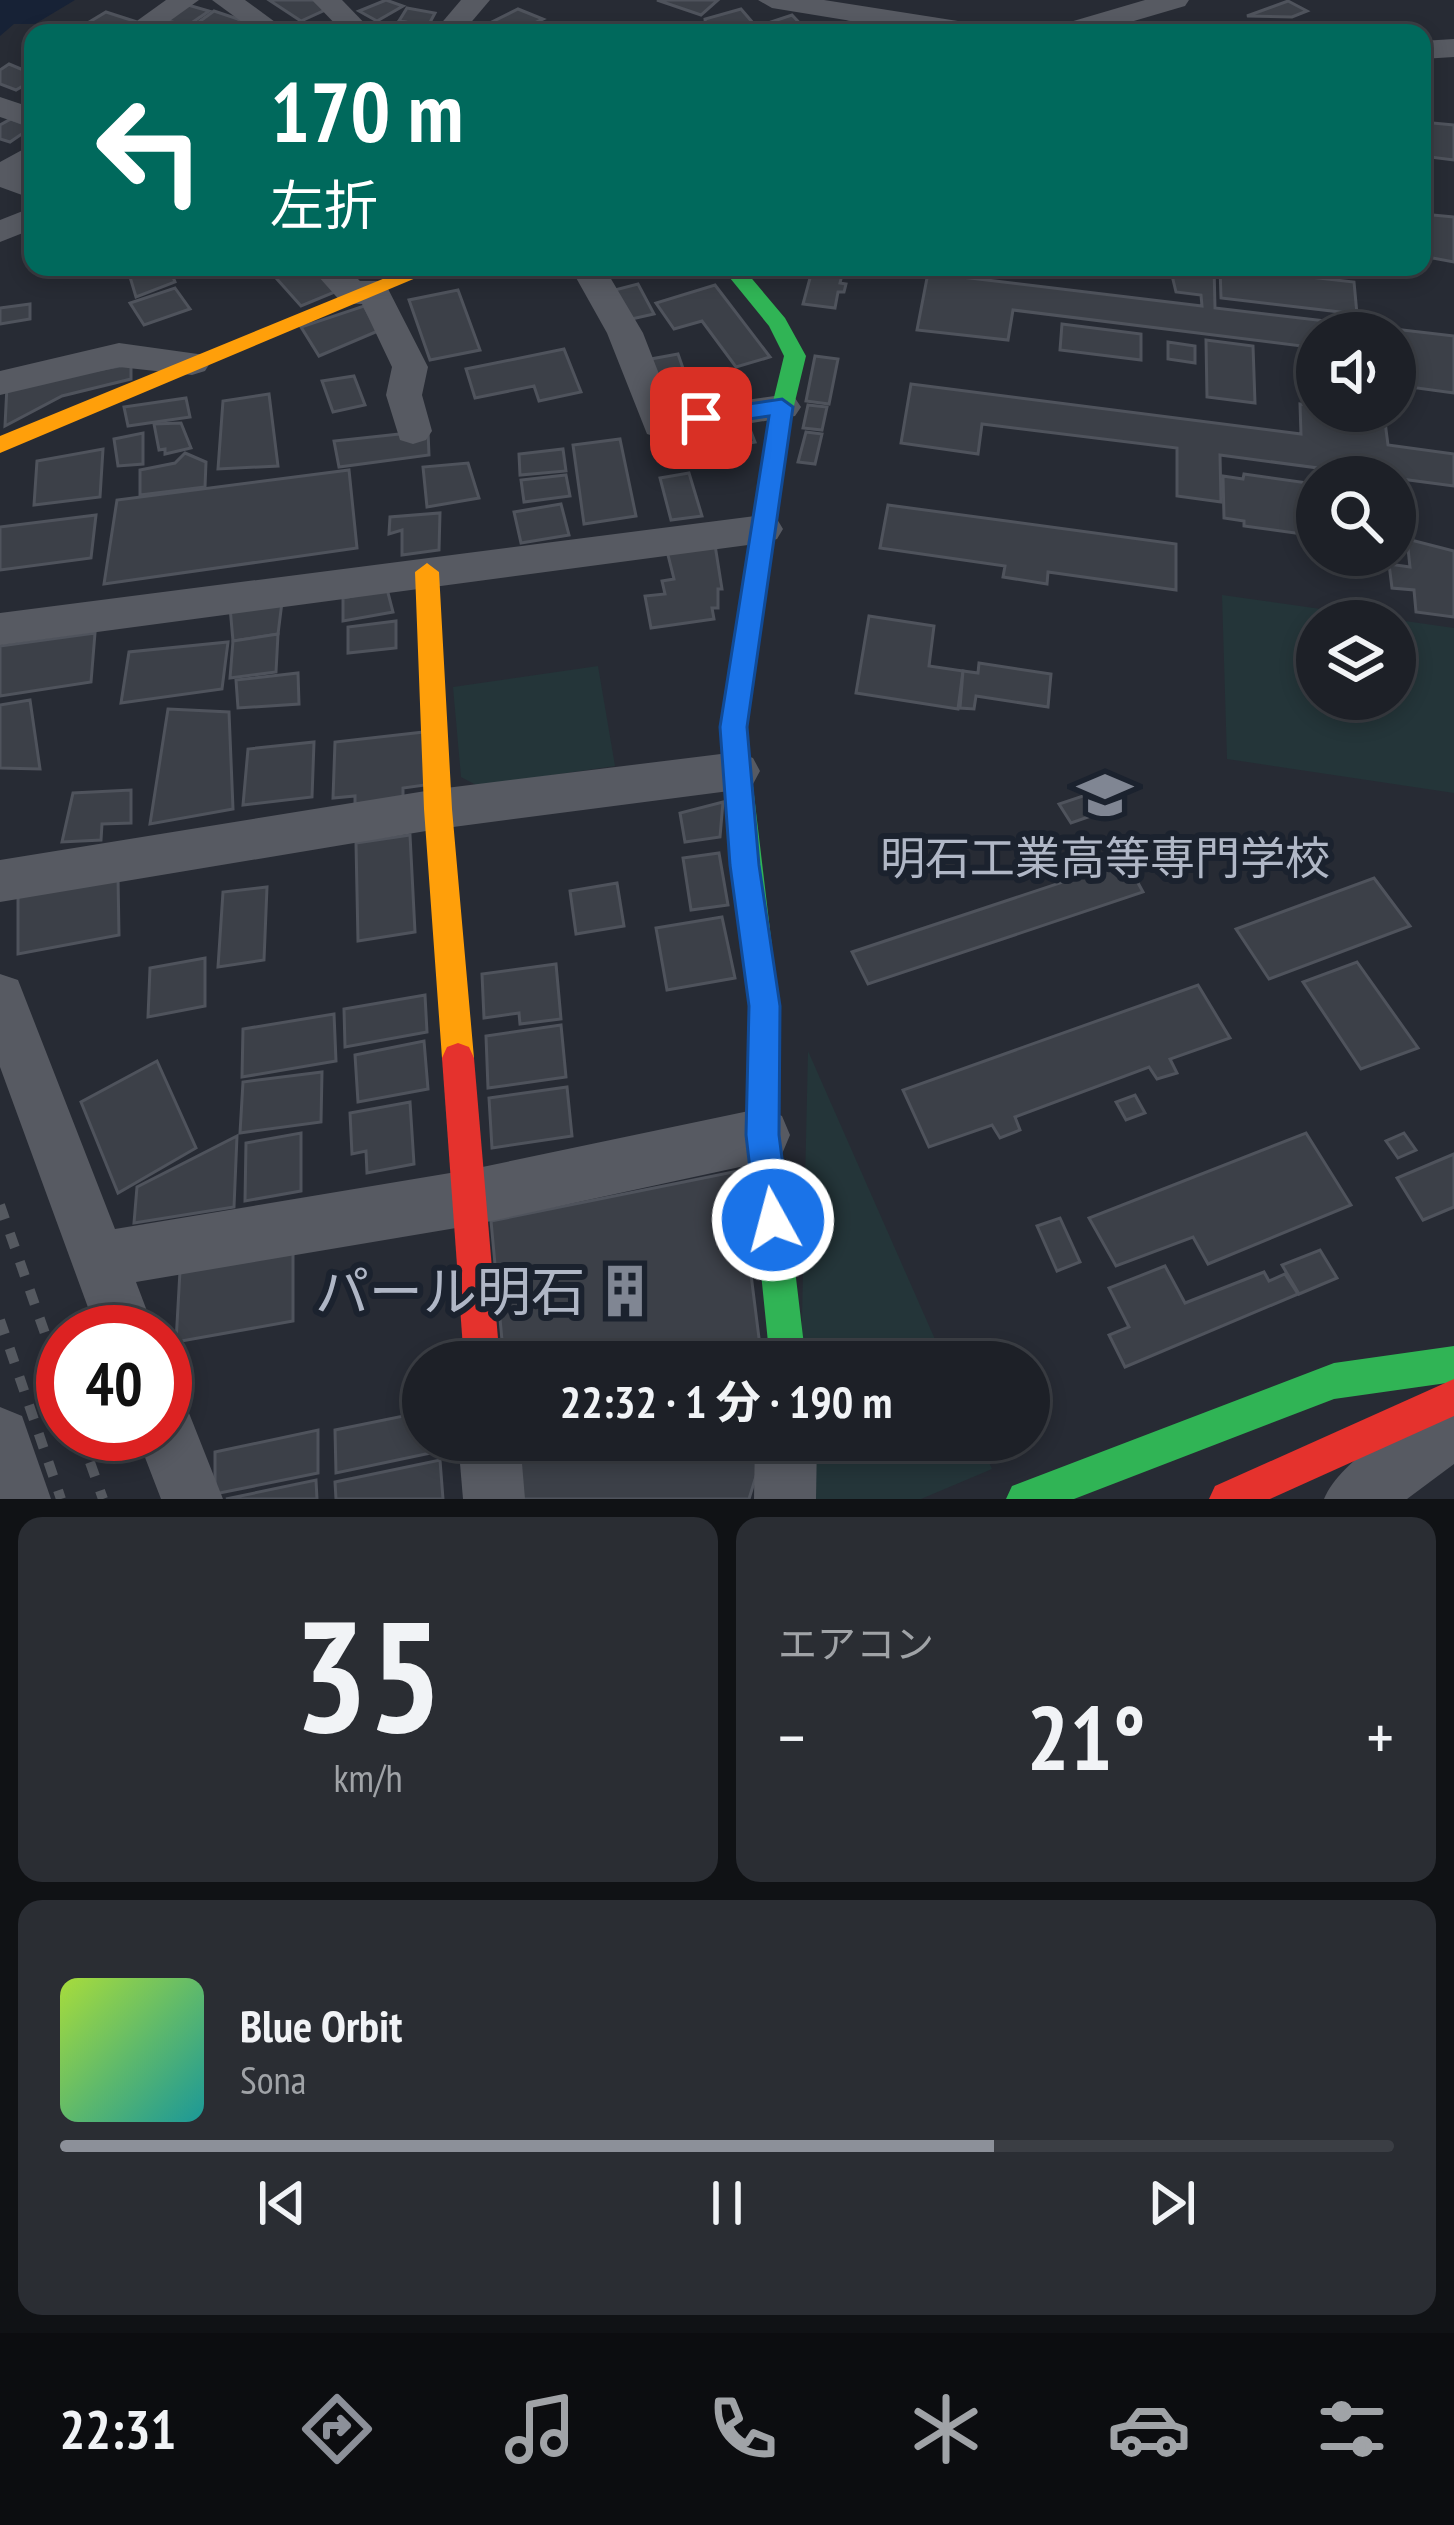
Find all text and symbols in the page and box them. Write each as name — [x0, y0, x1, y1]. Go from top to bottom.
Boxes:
text: 170 m — [270, 56, 463, 165]
icon: left — [72, 72, 228, 228]
text: 左折 — [270, 170, 378, 240]
map controls — [1296, 312, 1416, 720]
button: sound — [1296, 312, 1416, 432]
pin — [650, 367, 752, 469]
icon: arrive — [668, 385, 734, 451]
button: search — [1296, 456, 1416, 576]
button: layers — [1296, 600, 1416, 720]
school or university icon: 明石工業高等専門学校 — [1076, 766, 1134, 824]
place label: 明石工業高等専門学校 — [880, 828, 1330, 886]
position arrow — [710, 1157, 836, 1283]
place label: パール明石 — [315, 1256, 585, 1326]
building icon: パール明石 — [596, 1262, 654, 1320]
speed limit sign: 40 — [36, 1305, 192, 1461]
text: 22:32 · 1 分 · 190 m — [560, 1372, 892, 1430]
text: 35 — [293, 1573, 443, 1775]
text: エアコン — [778, 1618, 934, 1669]
text: 21° — [1027, 1678, 1145, 1795]
text: − — [778, 1694, 805, 1779]
text: + — [1367, 1694, 1394, 1779]
text: km/h — [333, 1752, 403, 1803]
text: Blue Orbit — [240, 1996, 402, 2054]
text: Sona — [240, 2054, 306, 2105]
icon: previous — [249, 2170, 315, 2236]
icon: pause — [694, 2170, 760, 2236]
icon: next — [1139, 2170, 1205, 2236]
icon: directions — [295, 2387, 379, 2471]
icon: music — [498, 2387, 582, 2471]
icon: phone — [701, 2387, 785, 2471]
icon: climate — [904, 2387, 988, 2471]
icon: car — [1107, 2387, 1191, 2471]
icon: filters — [1310, 2387, 1394, 2471]
text: 22:31 — [60, 2394, 176, 2464]

